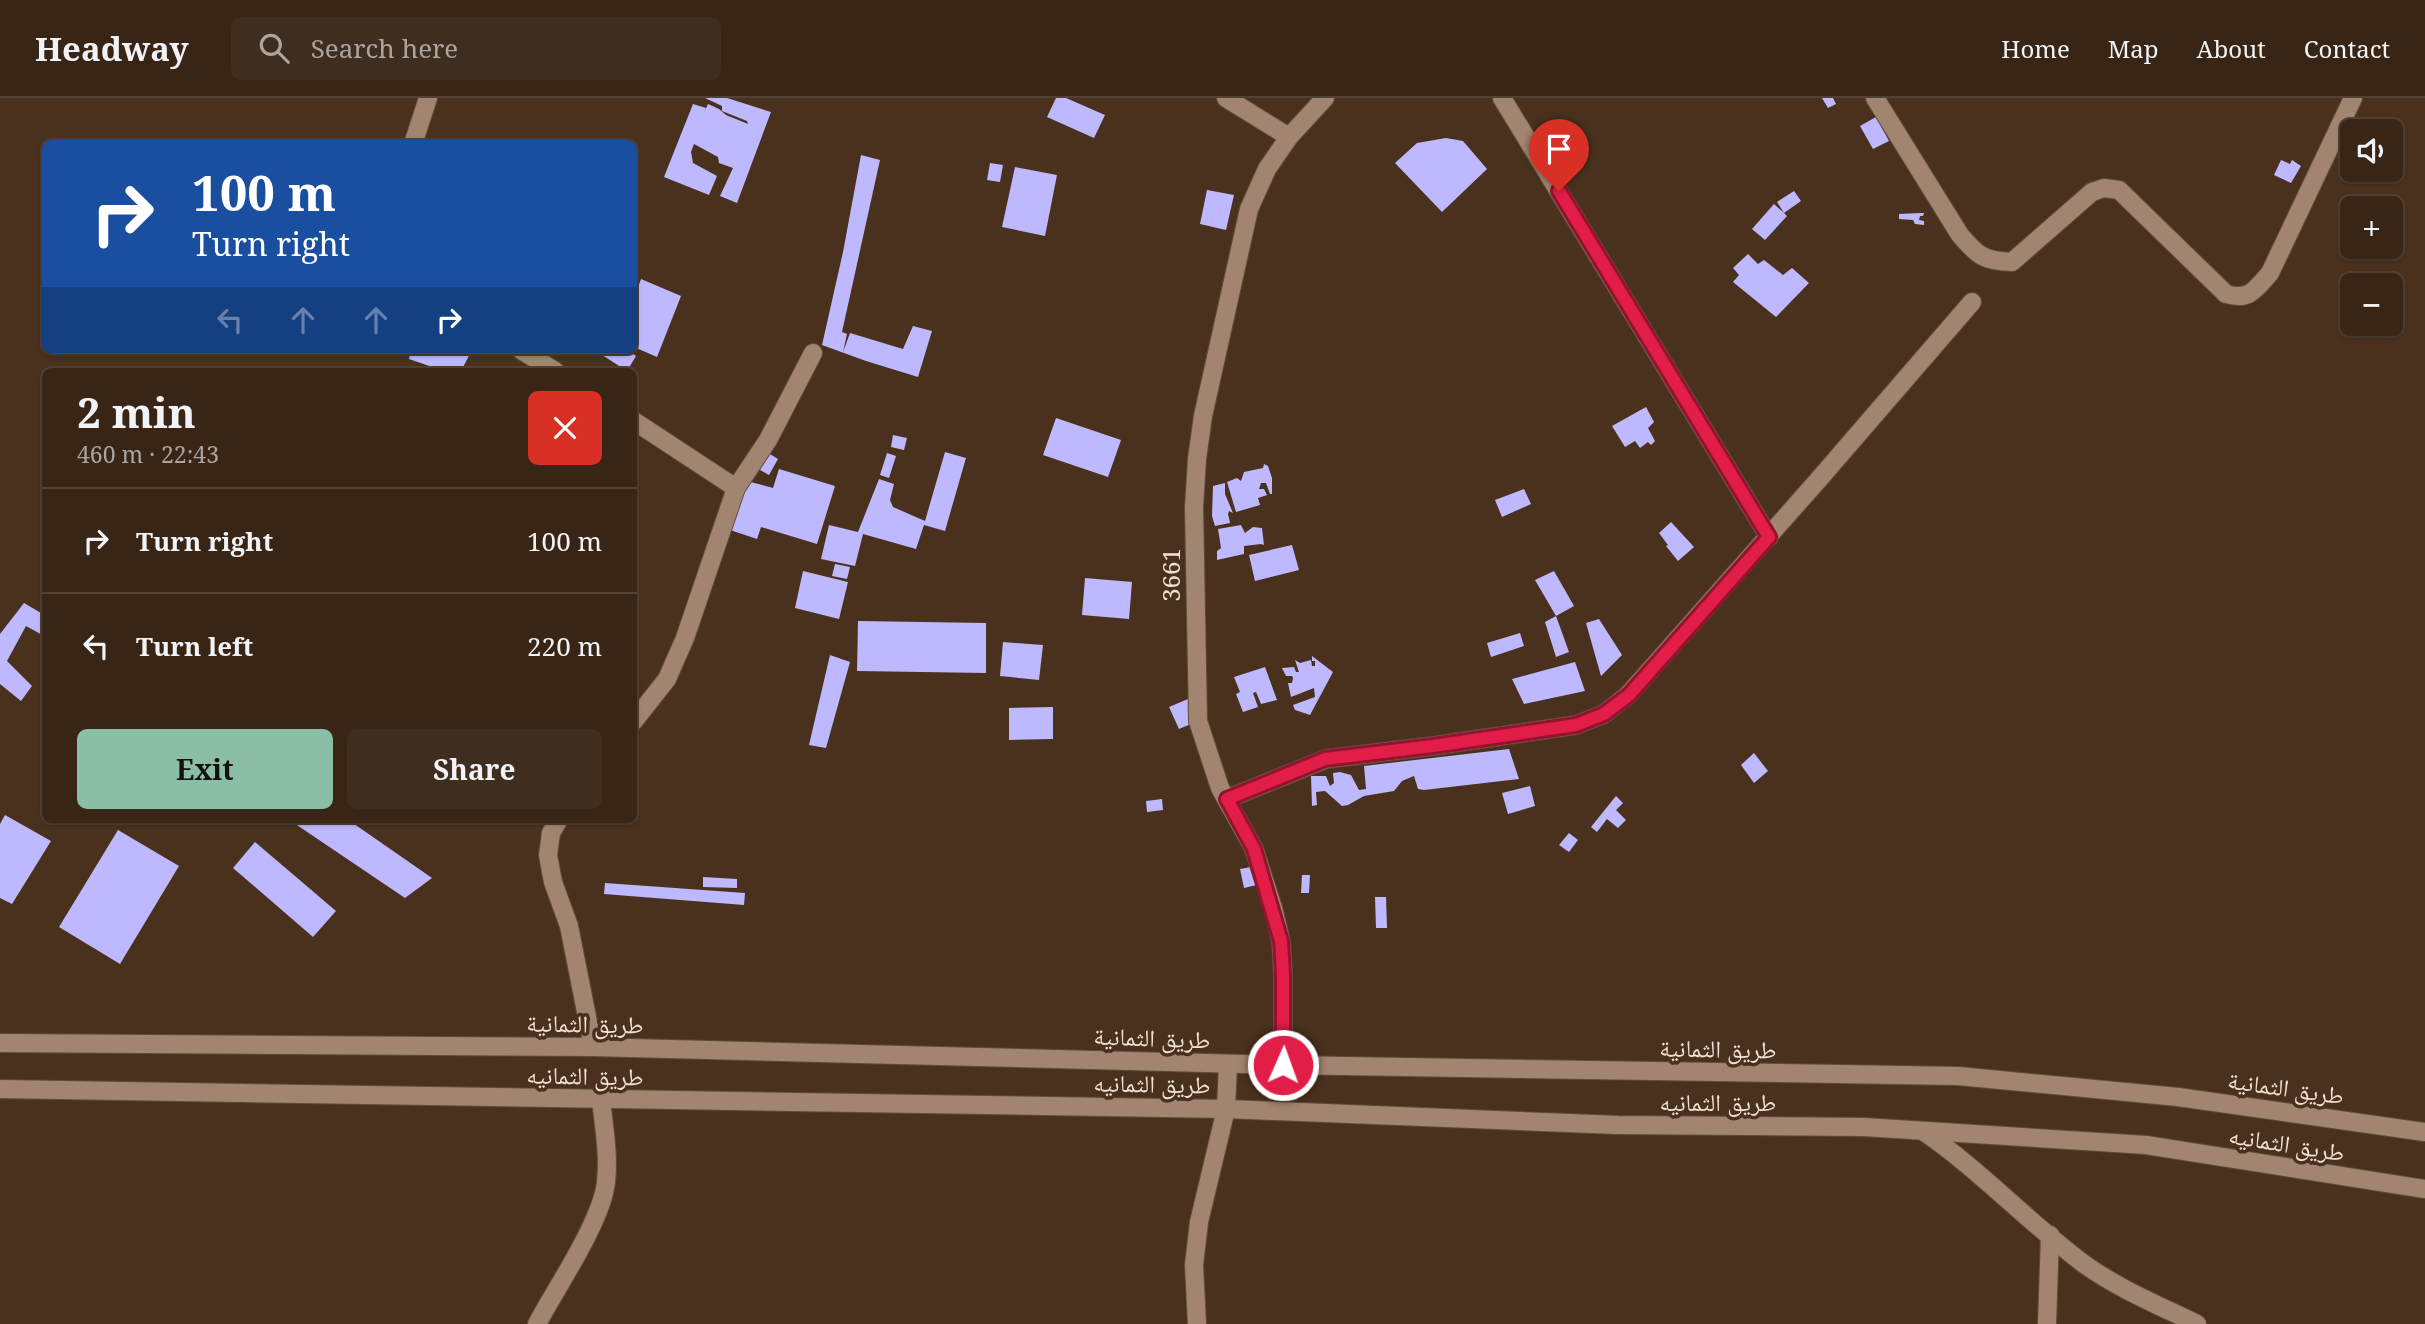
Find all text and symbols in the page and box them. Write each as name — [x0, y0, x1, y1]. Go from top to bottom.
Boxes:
search box — [231, 17, 721, 80]
text: Headway — [35, 26, 189, 71]
icon: search — [255, 29, 293, 67]
text: Search here — [311, 30, 458, 66]
text: Home — [2001, 32, 2070, 65]
text: Map — [2108, 32, 2159, 65]
text: About — [2197, 32, 2266, 65]
text: Contact — [2304, 32, 2390, 65]
pin — [1529, 119, 1589, 191]
map controls — [2340, 119, 2403, 336]
button: sound — [2340, 119, 2403, 182]
icon: arrive — [1540, 130, 1578, 168]
text: 100 m — [192, 159, 336, 225]
icon: right — [77, 168, 168, 259]
button: + — [2340, 196, 2403, 259]
text: Turn right — [192, 222, 350, 265]
button: − — [2340, 273, 2403, 336]
icon: left — [211, 301, 249, 339]
icon: ahead — [284, 301, 322, 339]
icon: ahead — [357, 301, 395, 339]
icon: right — [430, 301, 468, 339]
text: 2 min — [77, 383, 196, 440]
button: close — [528, 391, 602, 465]
text: 460 m · 22:43 — [77, 438, 219, 470]
icon: right — [77, 522, 115, 560]
text: Turn right — [136, 523, 273, 559]
text: 100 m — [527, 523, 602, 559]
street label: 3661 — [1154, 548, 1187, 602]
icon: left — [77, 627, 115, 665]
text: Turn left — [136, 628, 253, 664]
text: 220 m — [527, 628, 602, 664]
button: Exit — [77, 729, 333, 809]
button: Share — [347, 729, 602, 809]
street label: طريق الثمانية — [526, 1005, 644, 1041]
street label: طريق الثمانية — [1093, 1018, 1211, 1056]
position arrow — [1246, 1028, 1320, 1102]
street label: طريق الثمانية — [1659, 1030, 1777, 1066]
street label: طريق الثمانيه — [526, 1057, 644, 1093]
street label: طريق الثمانية — [2226, 1063, 2346, 1111]
street label: طريق الثمانيه — [1093, 1065, 1211, 1101]
street label: طريق الثمانيه — [1660, 1085, 1776, 1118]
street label: طريق الثمانيه — [2227, 1118, 2347, 1168]

